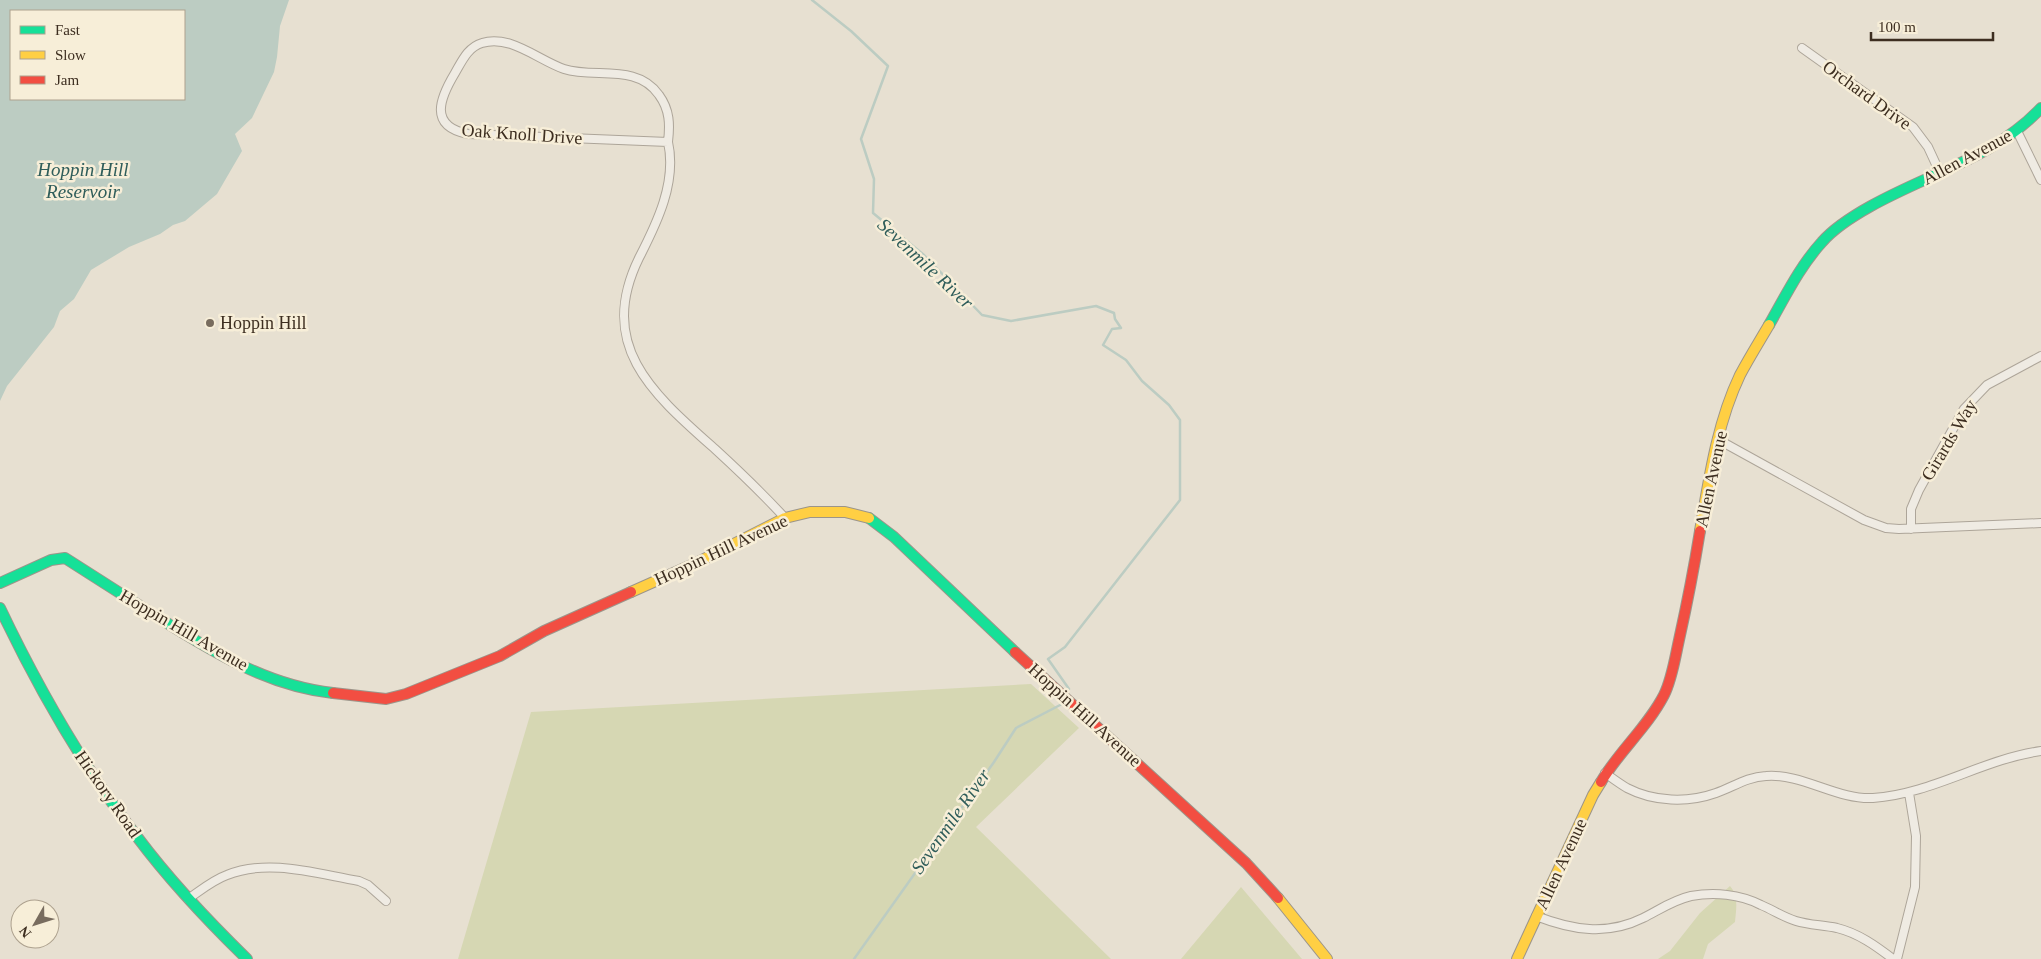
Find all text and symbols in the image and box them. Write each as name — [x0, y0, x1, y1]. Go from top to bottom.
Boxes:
legend — [10, 10, 185, 100]
scale bar — [1871, 10, 1994, 42]
text: 100 m — [1878, 19, 1916, 35]
text: Fast — [55, 22, 81, 38]
text: Slow — [55, 47, 86, 63]
street label: Orchard Drive — [1819, 56, 1915, 134]
text: Jam — [55, 72, 79, 88]
street label: Oak Knoll Drive — [461, 120, 583, 148]
street label: Allen Avenue — [1919, 125, 2015, 189]
water label: Hoppin Hill Reservoir — [36, 159, 129, 202]
water label: Sevenmile River — [874, 214, 978, 313]
place label: Hoppin Hill — [220, 313, 307, 333]
marker: Hoppin Hill — [204, 317, 216, 329]
street label: Girards Way — [1917, 396, 1981, 484]
street label: Allen Avenue — [1691, 429, 1731, 529]
street label: Hoppin Hill Avenue — [651, 510, 791, 590]
street label: Hoppin Hill Avenue — [116, 585, 252, 675]
street label: Hoppin Hill Avenue — [1025, 659, 1145, 771]
street label: Hickory Road — [71, 747, 145, 841]
water label: Sevenmile River — [907, 764, 995, 878]
street label: Allen Avenue — [1531, 815, 1591, 913]
north arrow — [10, 899, 60, 949]
text: N — [16, 923, 34, 941]

